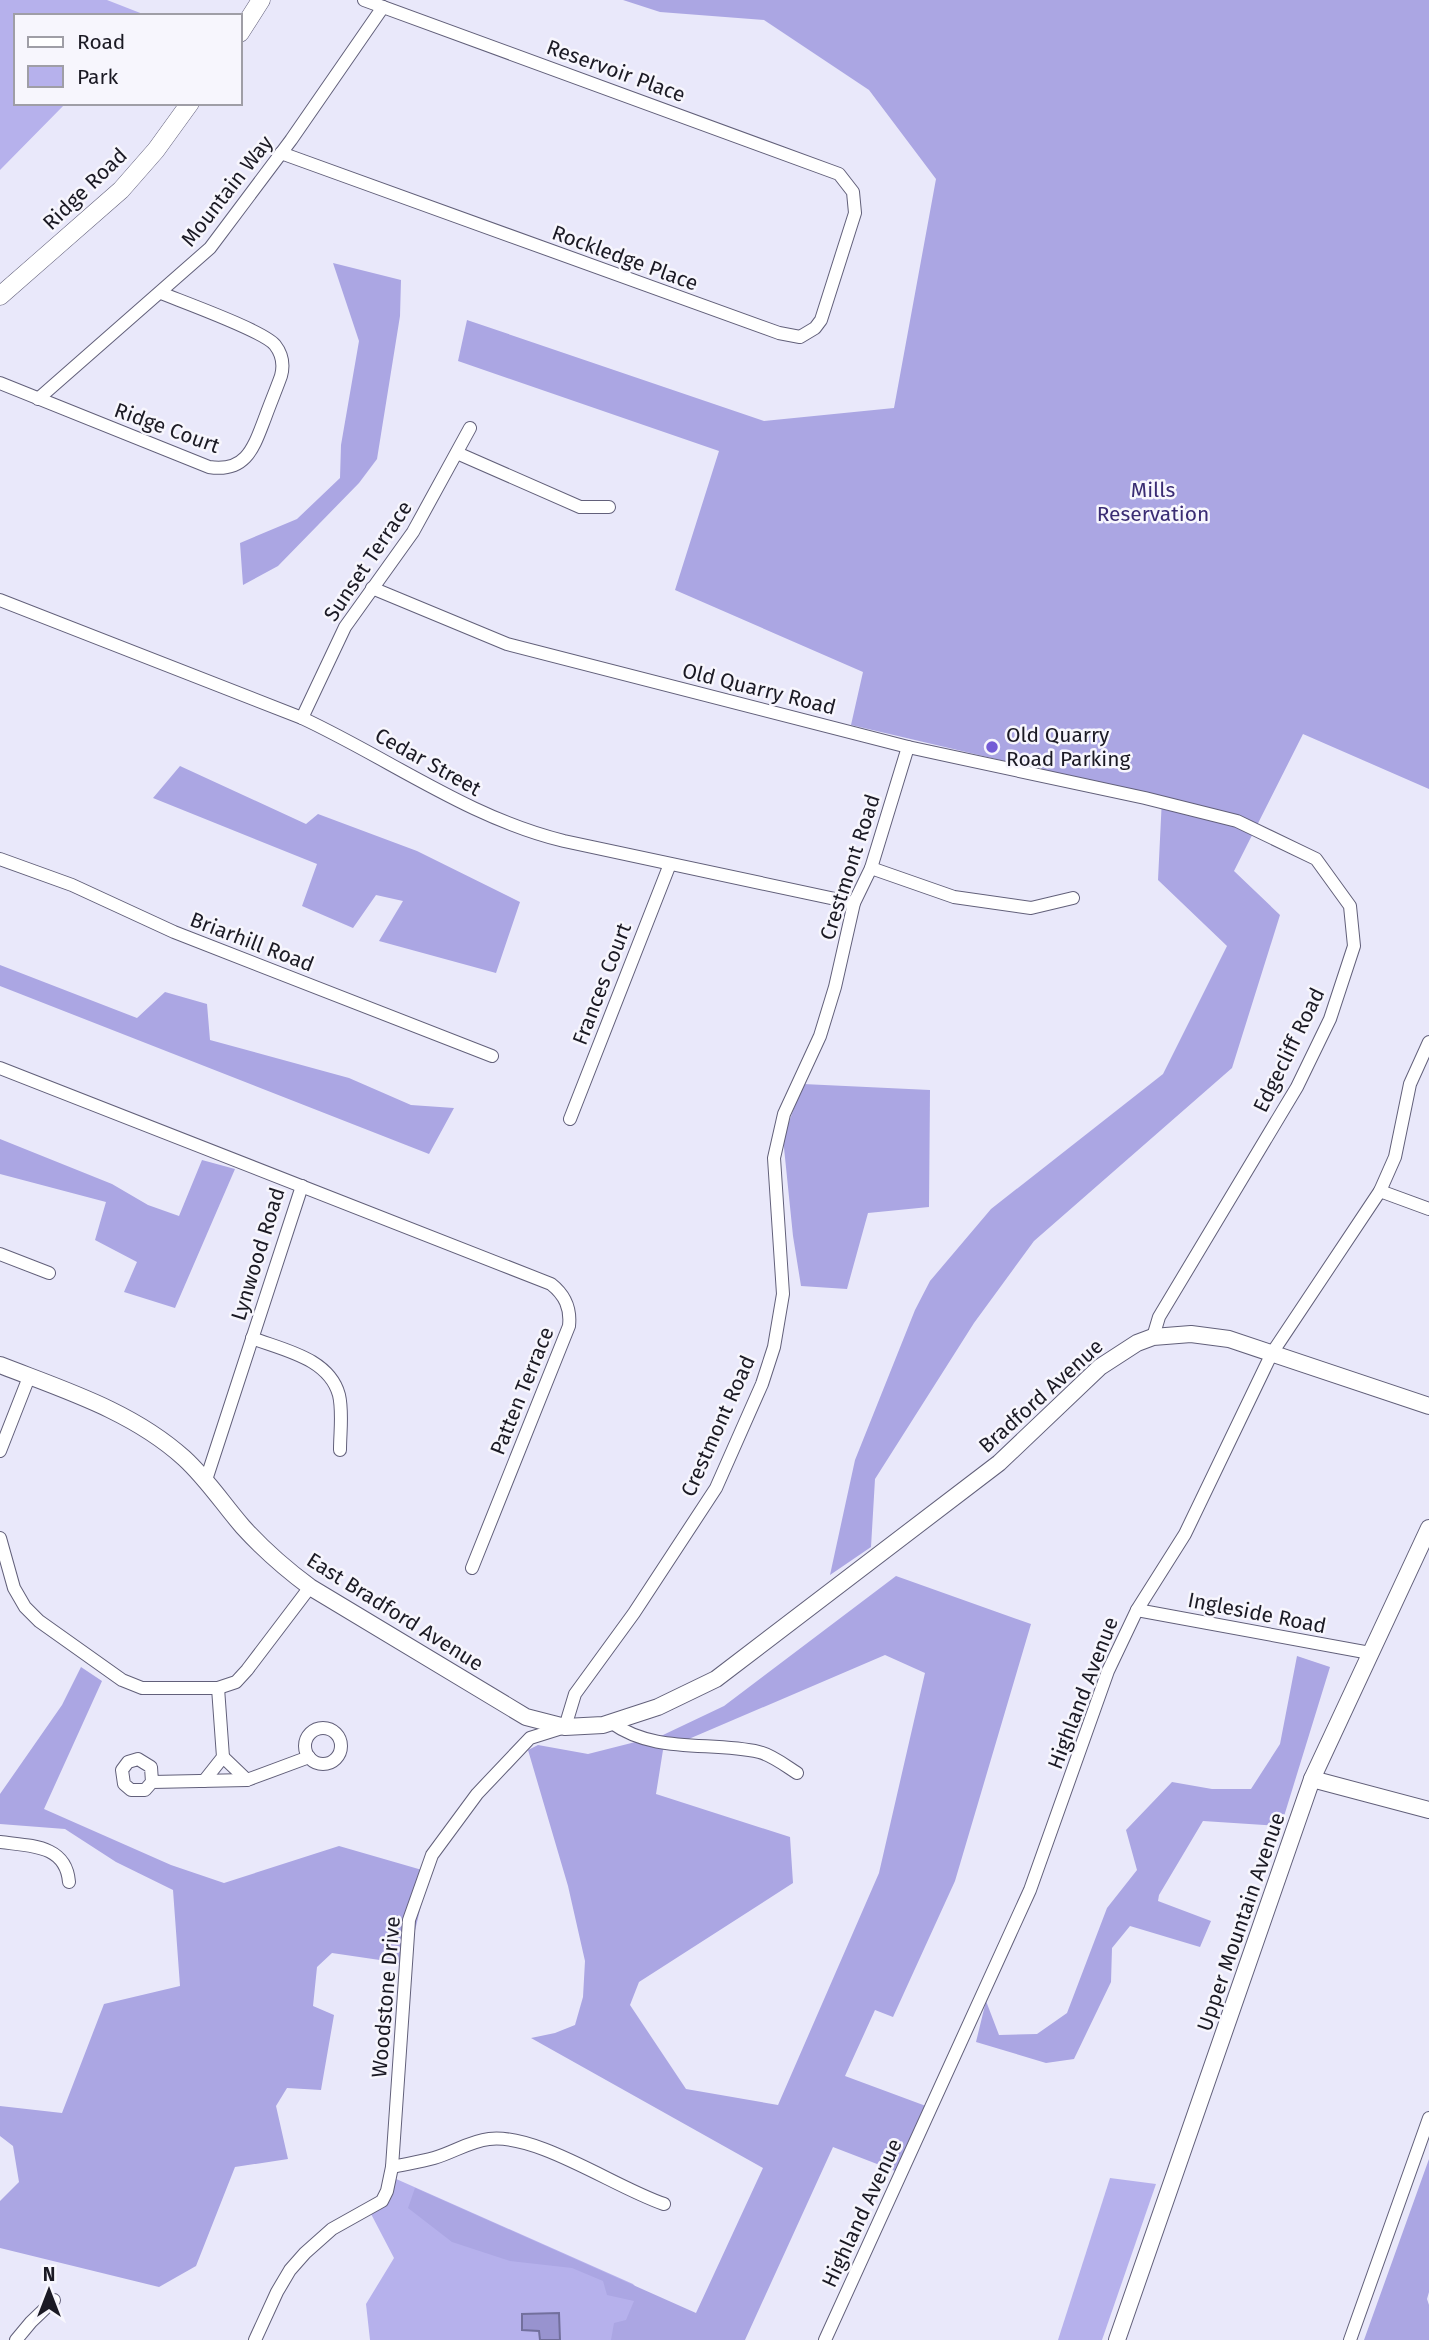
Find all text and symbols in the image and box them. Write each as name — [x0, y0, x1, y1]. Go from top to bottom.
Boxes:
legend — [14, 14, 242, 105]
text: Road — [77, 29, 125, 55]
street label: Reservoir Place — [543, 34, 689, 108]
text: Park — [77, 64, 119, 90]
street label: Mountain Way — [176, 130, 279, 252]
street label: Ridge Road — [37, 142, 133, 236]
street label: Rockledge Place — [548, 220, 702, 296]
street label: Ridge Court — [111, 397, 224, 459]
park label: Mills Reservation — [1097, 477, 1209, 527]
street label: Sunset Terrace — [318, 496, 418, 626]
street label: Old Quarry Road — [679, 657, 839, 721]
street label: Cedar Street — [370, 722, 486, 802]
place label: Old Quarry Road Parking — [1006, 722, 1131, 772]
marker: Old Quarry Road Parking — [984, 739, 1000, 755]
street label: Crestmont Road — [814, 791, 886, 943]
street label: Briarhill Road — [186, 906, 318, 978]
street label: Frances Court — [567, 919, 637, 1049]
street label: Edgecliff Road — [1248, 983, 1330, 1117]
street label: Lynwood Road — [225, 1184, 291, 1324]
street label: Patten Terrace — [485, 1323, 559, 1459]
street label: Bradford Avenue — [973, 1333, 1109, 1459]
street label: Crestmont Road — [675, 1351, 761, 1501]
street label: East Bradford Avenue — [302, 1547, 488, 1677]
street label: Ingleside Road — [1185, 1587, 1329, 1639]
street label: Highland Avenue — [1042, 1613, 1124, 1773]
street label: Upper Mountain Avenue — [1191, 1809, 1291, 2035]
street label: Woodstone Drive — [366, 1915, 406, 2079]
street label: Highland Avenue — [816, 2135, 908, 2291]
north arrow — [14, 2256, 84, 2326]
text: N — [43, 2263, 55, 2286]

